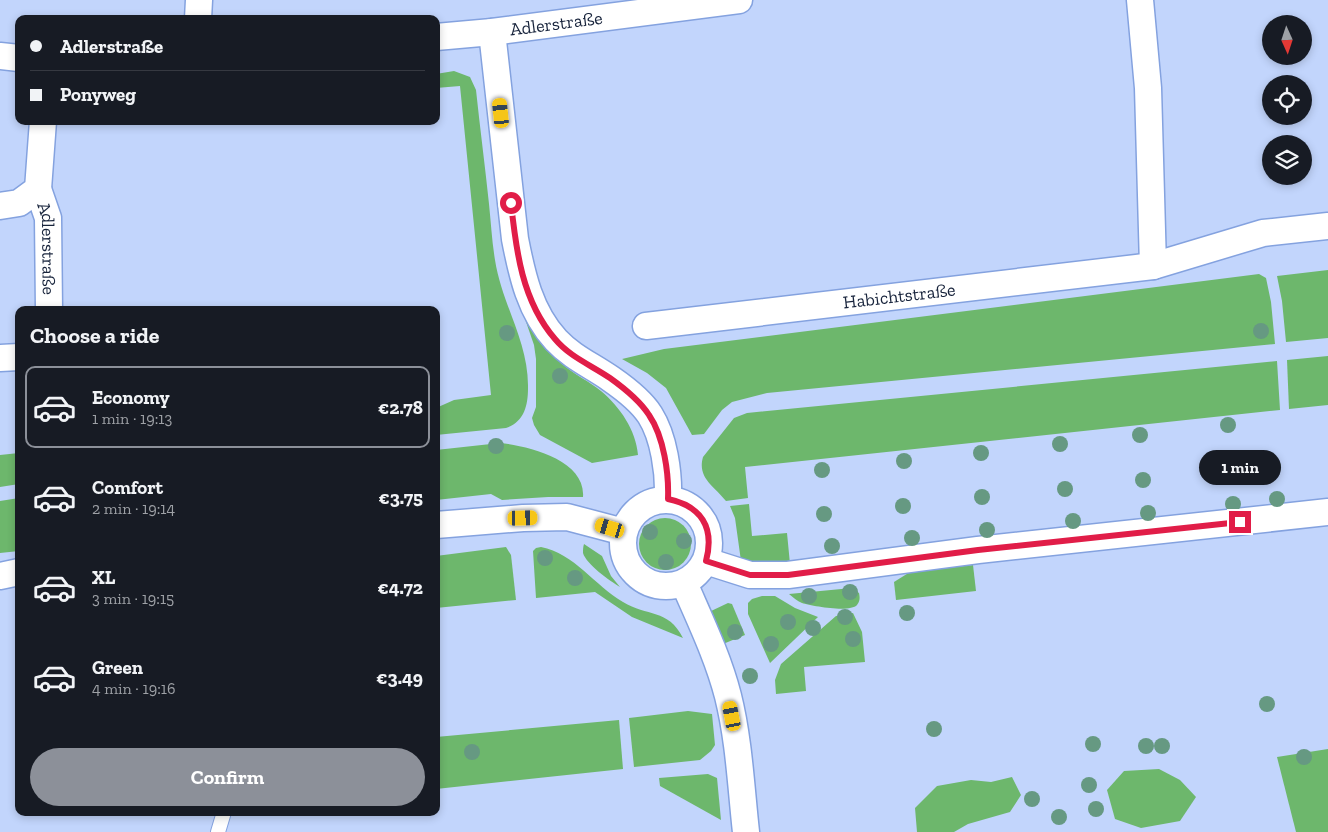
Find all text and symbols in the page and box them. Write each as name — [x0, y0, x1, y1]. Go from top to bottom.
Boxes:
street label: Adlerstraße — [509, 7, 604, 41]
north arrow — [1262, 15, 1312, 65]
map controls — [1262, 15, 1312, 185]
text: Adlerstraße — [60, 35, 163, 58]
button: locate — [1262, 75, 1312, 125]
text: Ponyweg — [60, 83, 136, 106]
car — [491, 97, 510, 129]
button: layers — [1262, 135, 1312, 185]
route start — [500, 192, 522, 214]
street label: Adlerstraße — [32, 199, 60, 295]
street label: Habichtstraße — [842, 278, 957, 314]
text: Choose a ride — [30, 322, 160, 349]
icon: car — [32, 385, 77, 430]
text: Economy — [92, 386, 170, 409]
text: €2.78 — [378, 396, 423, 419]
text: 1 min · 19:13 — [92, 409, 172, 428]
callout: 1 min — [1199, 450, 1281, 484]
text: 1 min — [1221, 458, 1259, 477]
icon: car — [32, 475, 77, 520]
text: Comfort — [92, 476, 163, 499]
text: €3.75 — [378, 486, 423, 509]
text: 2 min · 19:14 — [92, 499, 175, 518]
car — [507, 510, 538, 526]
route end — [1229, 511, 1251, 533]
car — [593, 516, 626, 540]
icon: car — [32, 565, 77, 610]
text: XL — [92, 566, 115, 589]
text: €4.72 — [377, 576, 423, 599]
text: 3 min · 19:15 — [92, 589, 174, 608]
icon: car — [32, 655, 77, 700]
text: Green — [92, 656, 143, 679]
text: €3.49 — [376, 666, 423, 689]
text: 4 min · 19:16 — [92, 679, 175, 698]
car — [721, 700, 742, 732]
button: Confirm — [30, 748, 425, 806]

